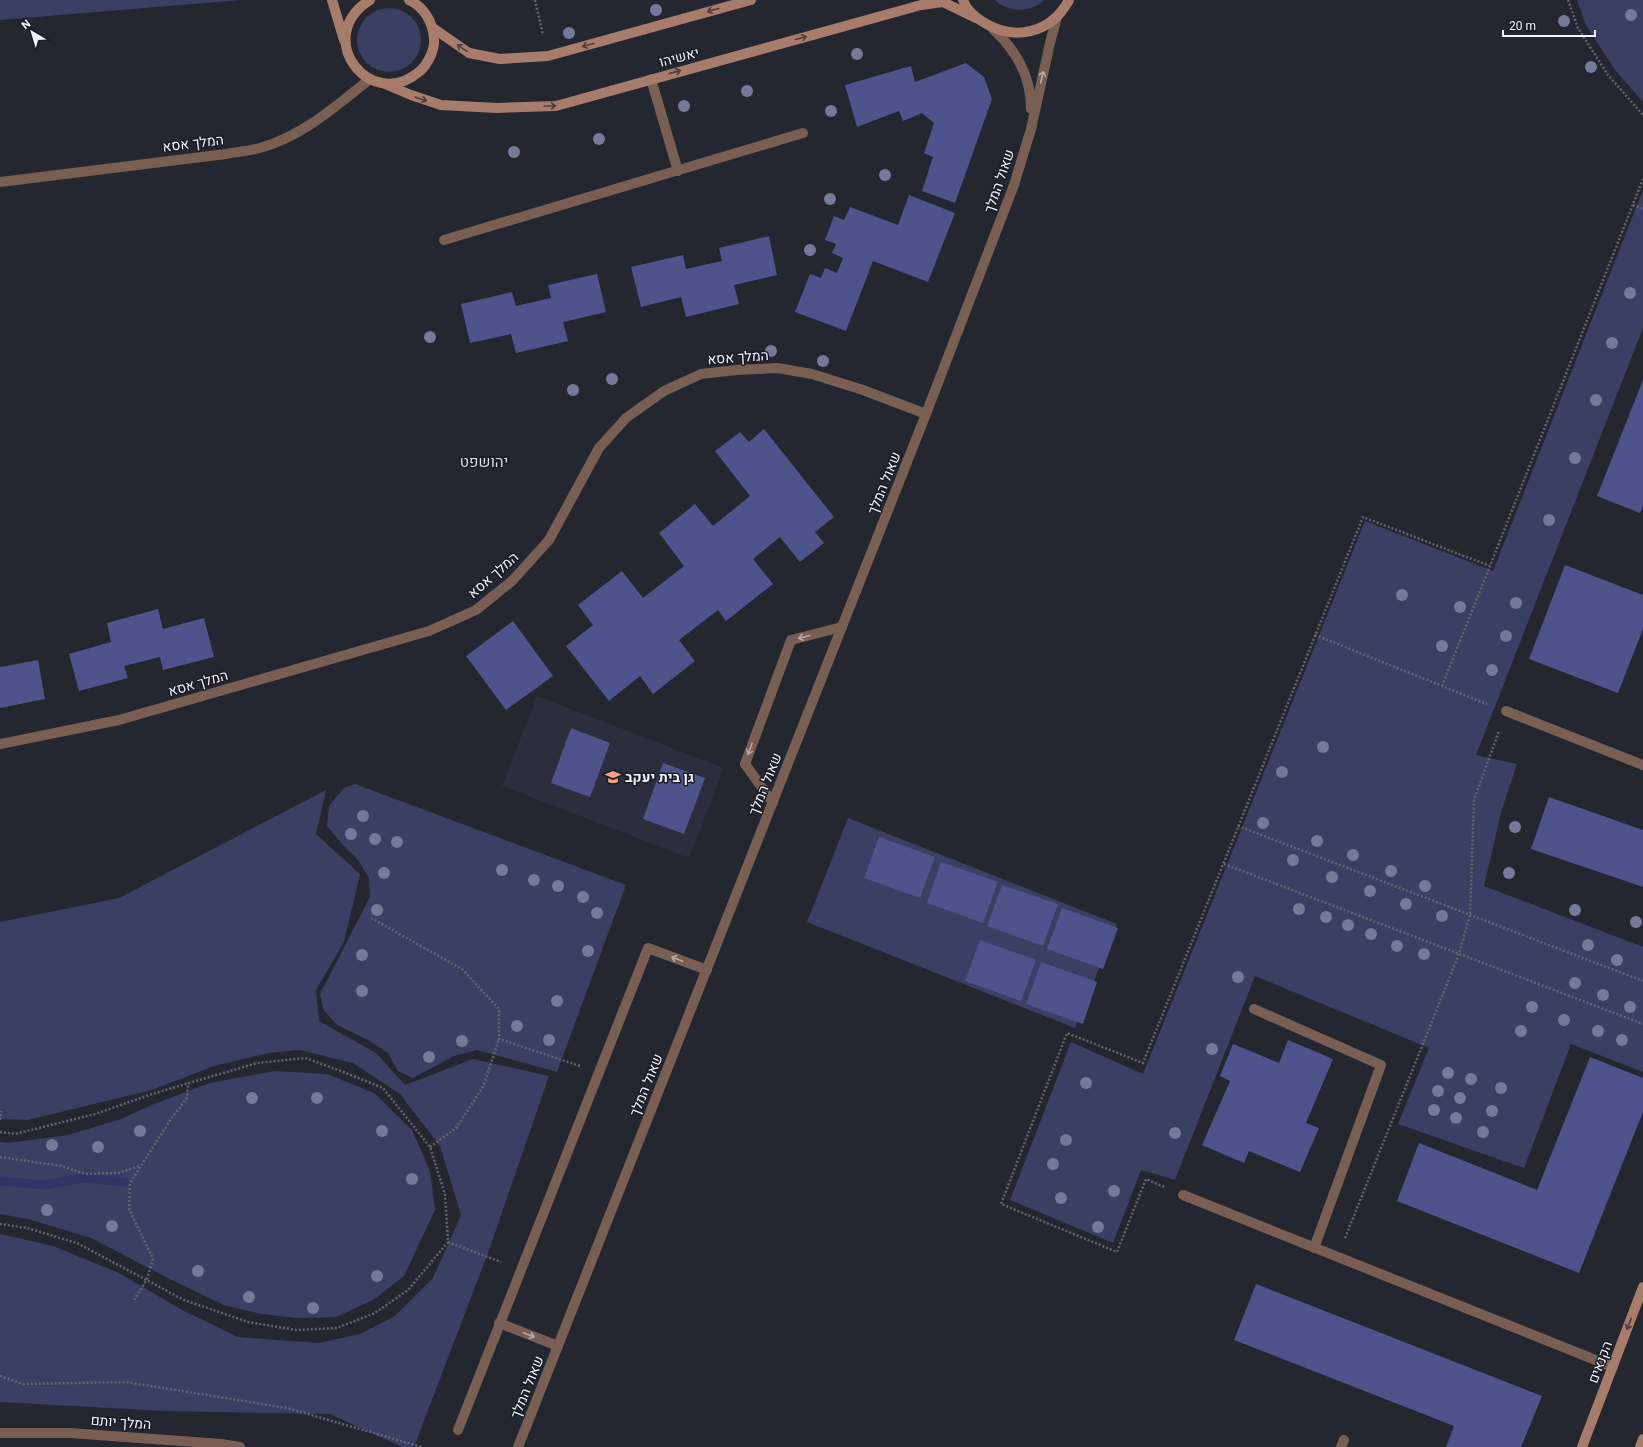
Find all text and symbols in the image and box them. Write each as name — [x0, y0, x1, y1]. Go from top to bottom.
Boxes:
one-way arrow — [707, 7, 720, 15]
north arrow — [12, 12, 52, 52]
scale bar — [1503, 12, 1595, 38]
text: N — [19, 17, 33, 32]
text: 20 m — [1509, 19, 1536, 33]
one-way arrow — [794, 34, 807, 41]
one-way arrow — [582, 42, 595, 49]
one-way arrow — [456, 44, 467, 52]
street label: יאשיהו — [657, 44, 701, 70]
one-way arrow — [669, 68, 682, 76]
one-way arrow — [1039, 71, 1047, 84]
one-way arrow — [415, 95, 427, 103]
one-way arrow — [543, 102, 556, 109]
street label: המלך אסא — [161, 131, 225, 155]
street label: שאול המלך — [981, 147, 1017, 215]
street label: המלך אסא — [707, 347, 769, 367]
street label: שאול המלך — [864, 449, 904, 517]
district label: יהושפט — [460, 453, 508, 471]
street label: המלך אסא — [465, 549, 521, 601]
one-way arrow — [798, 633, 811, 641]
street label: המלך אסא — [166, 667, 230, 699]
one-way arrow — [746, 743, 754, 755]
street label: שאול המלך — [745, 750, 785, 818]
school or university icon: גן בית יעקב — [604, 768, 622, 786]
place label: גן בית יעקב — [625, 769, 694, 785]
one-way arrow — [672, 954, 684, 962]
street label: שאול המלך — [626, 1051, 666, 1119]
one-way arrow — [1625, 1317, 1633, 1329]
one-way arrow — [522, 1331, 534, 1339]
street label: הקנאים — [1585, 1339, 1615, 1385]
street label: שאול המלך — [507, 1353, 547, 1421]
street label: המלך יותם — [90, 1412, 152, 1432]

